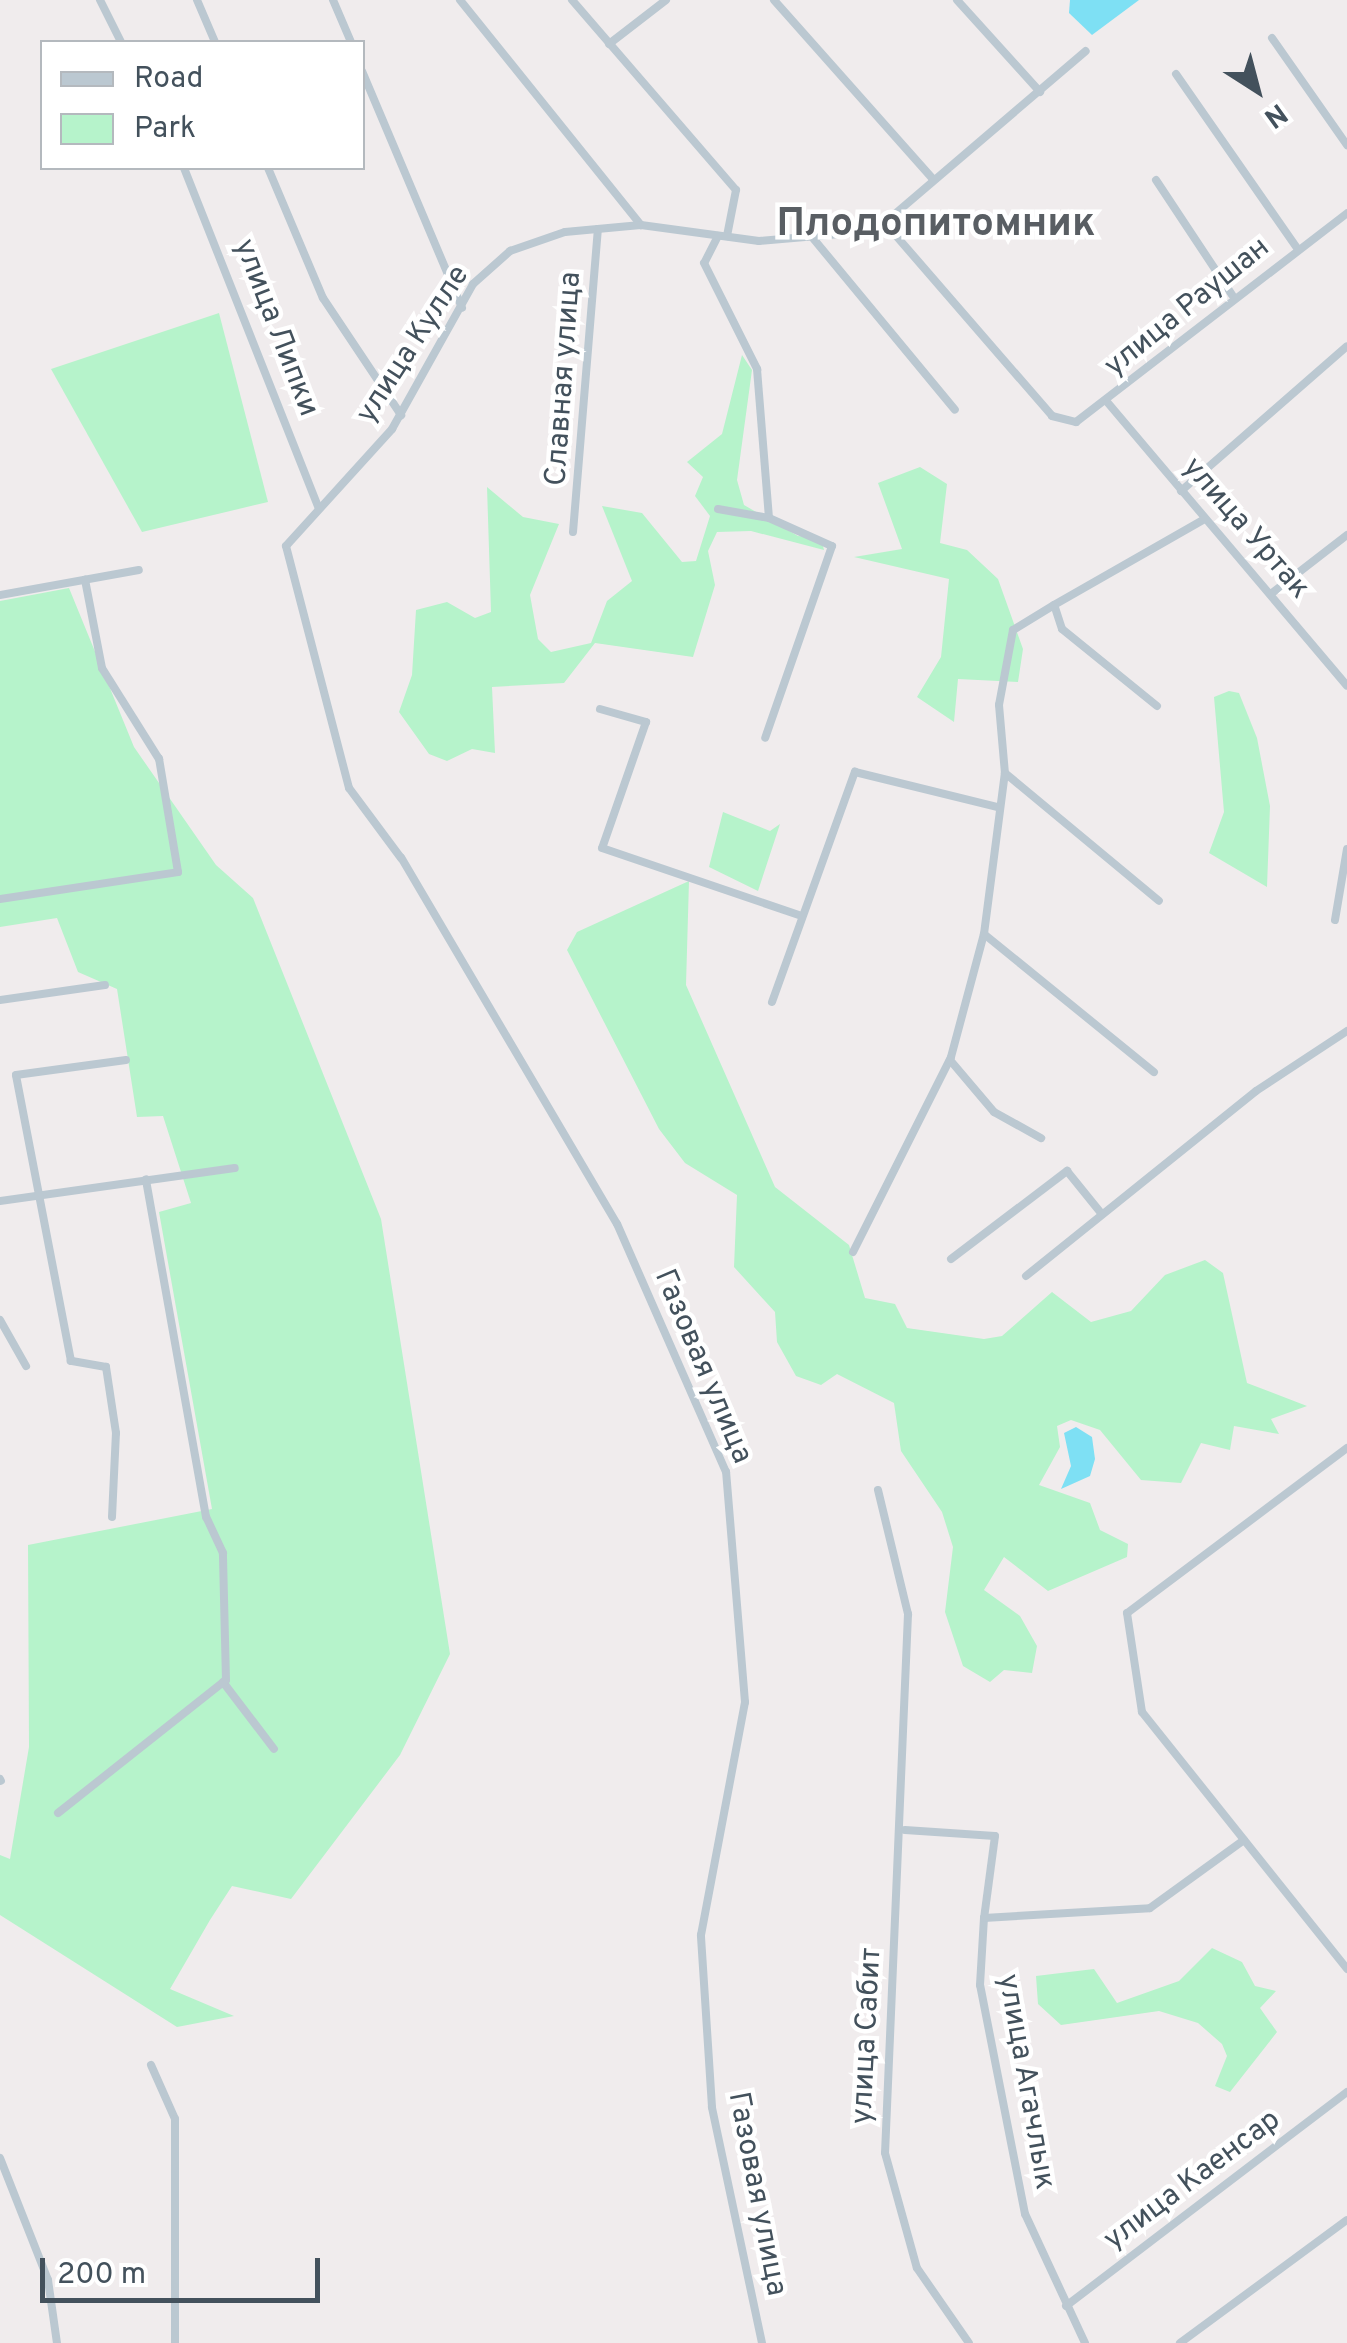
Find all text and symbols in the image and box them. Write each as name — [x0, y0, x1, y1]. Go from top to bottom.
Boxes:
legend — [40, 40, 365, 170]
north arrow — [1207, 40, 1307, 140]
text: Road — [134, 61, 203, 98]
text: N — [1256, 94, 1293, 135]
text: Park — [134, 111, 196, 148]
district label: Плодопитомник — [776, 201, 1096, 249]
street label: улица Раушан — [1098, 231, 1278, 385]
street label: улица Липки — [225, 234, 325, 422]
street label: улица Кулле — [350, 259, 478, 431]
street label: Славная улица — [540, 271, 590, 487]
street label: улица Уртак — [1174, 451, 1316, 607]
street label: Газовая улица — [645, 1265, 759, 1469]
street label: улица Сабит — [845, 1947, 891, 2125]
street label: улица Агачлык — [988, 1971, 1062, 2193]
street label: Газовая улица — [719, 2089, 793, 2299]
street label: улица Каенсар — [1098, 2103, 1288, 2259]
scale bar — [45, 2238, 325, 2300]
text: 200 m — [57, 2257, 146, 2294]

